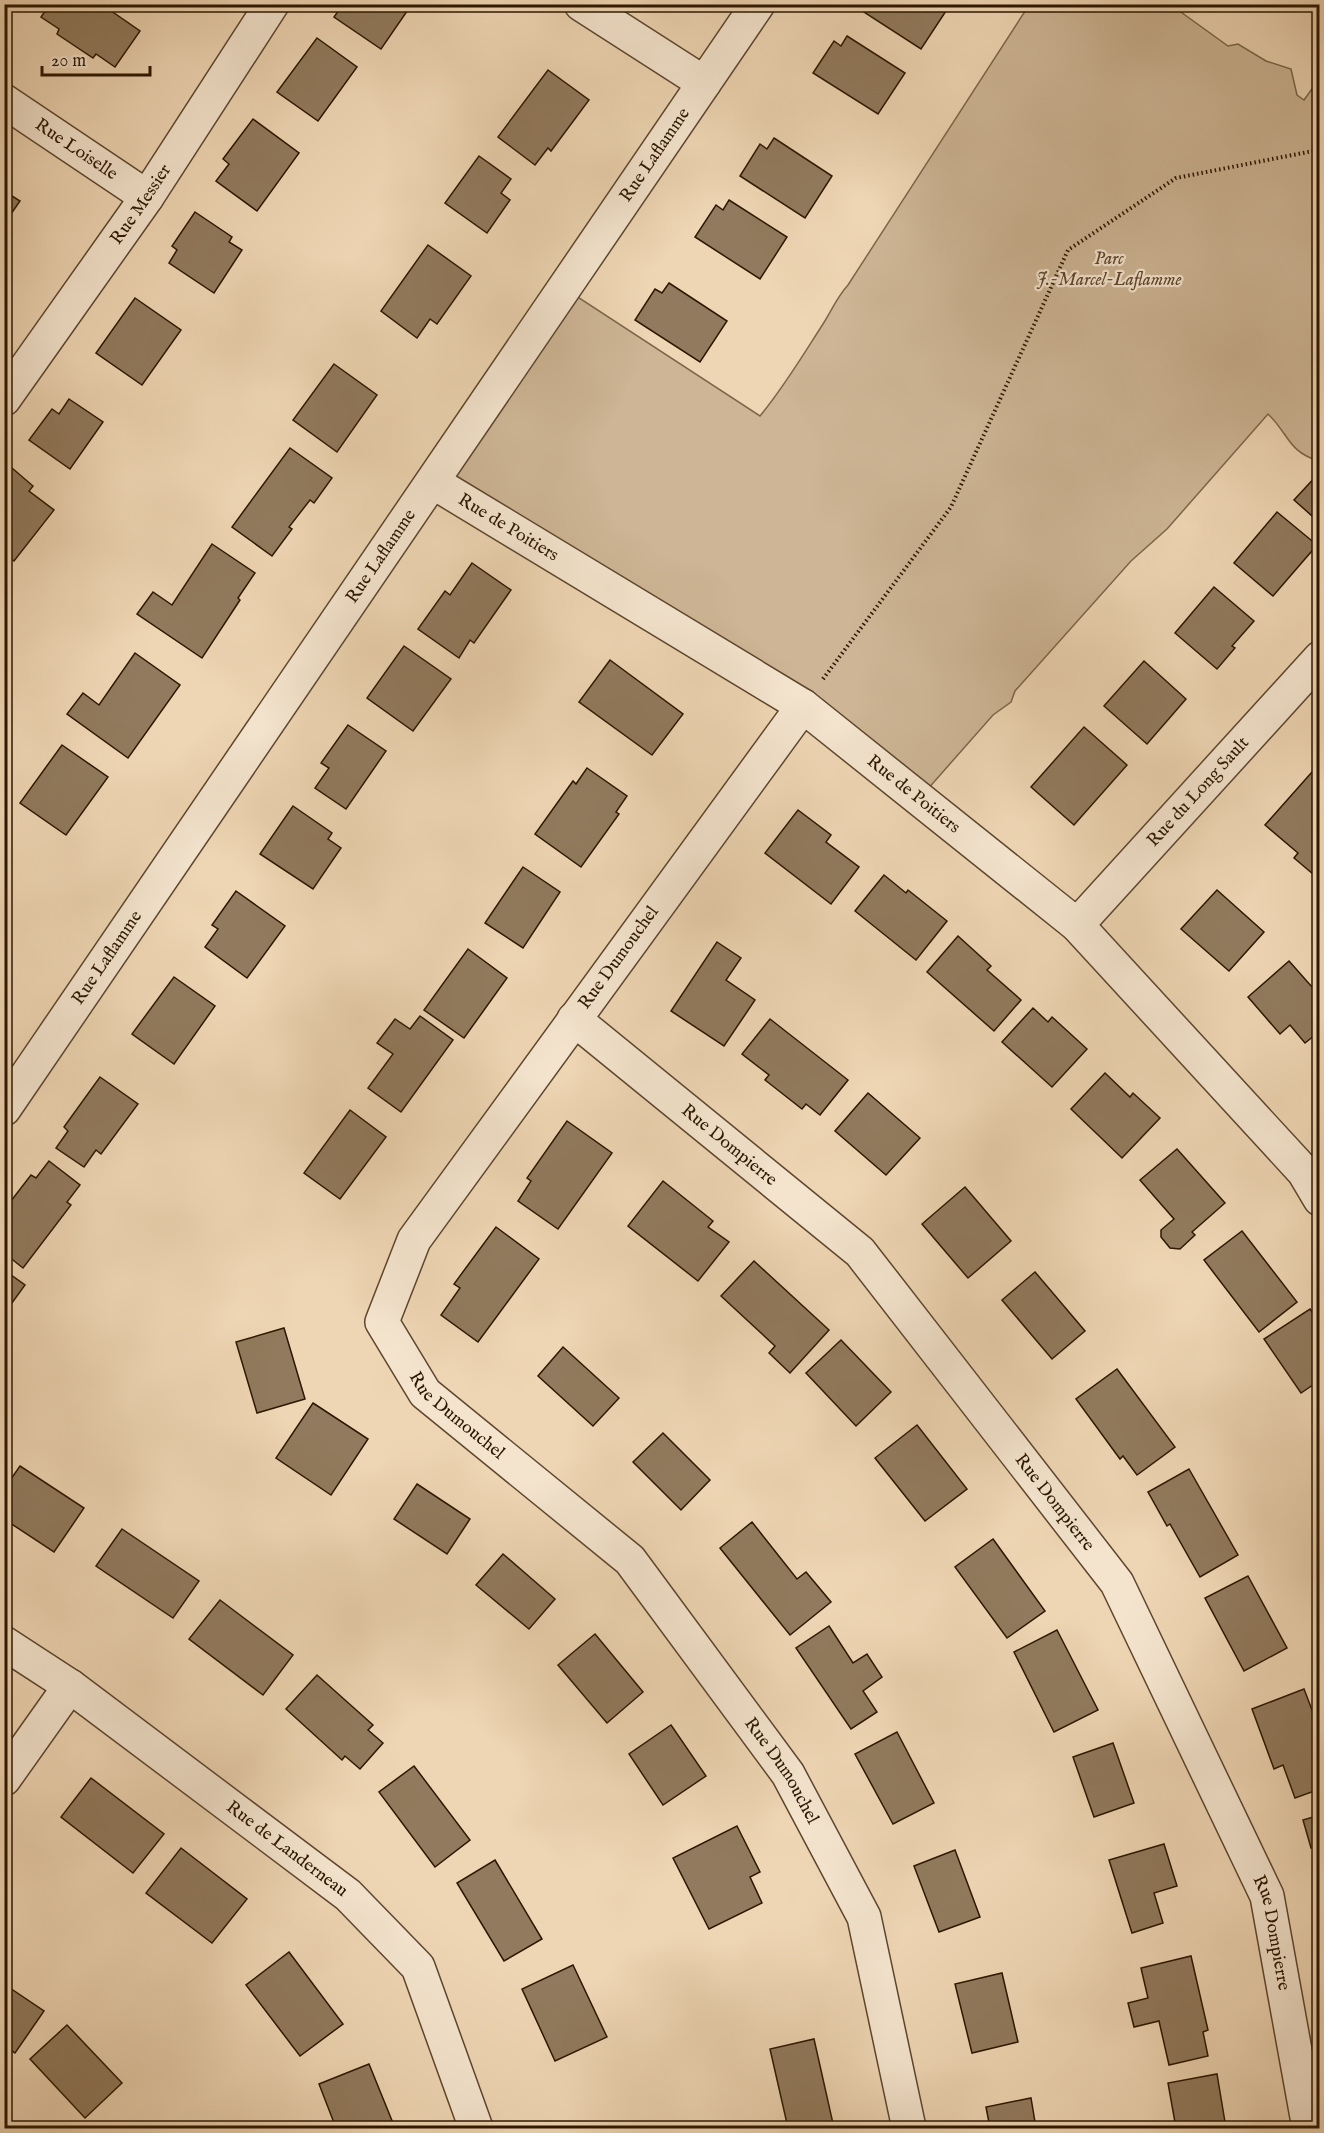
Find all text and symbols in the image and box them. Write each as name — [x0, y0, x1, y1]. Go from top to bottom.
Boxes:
scale bar — [42, 39, 150, 77]
text: 20 m — [51, 50, 86, 73]
street label: Rue Laflamme — [615, 103, 695, 207]
street label: Rue Loiselle — [30, 113, 122, 186]
street label: Rue Messier — [105, 160, 177, 249]
park label: Parc J.-Marcel-Laflamme — [1037, 248, 1181, 292]
street label: Rue de Poitiers — [454, 488, 563, 567]
street label: Rue Laflamme — [341, 505, 421, 608]
street label: Rue du Long Sault — [1142, 732, 1254, 852]
street label: Rue de Poitiers — [862, 750, 965, 839]
street label: Rue Dumouchel — [574, 902, 664, 1014]
street label: Rue Laflamme — [67, 906, 147, 1009]
street label: Rue Dompierre — [676, 1099, 782, 1191]
street label: Rue Dumouchel — [403, 1368, 509, 1465]
street label: Rue Dompierre — [1009, 1449, 1100, 1556]
street label: Rue Dumouchel — [739, 1713, 824, 1828]
street label: Rue de Landerneau — [221, 1796, 352, 1902]
street label: Rue Dompierre — [1247, 1871, 1295, 1992]

